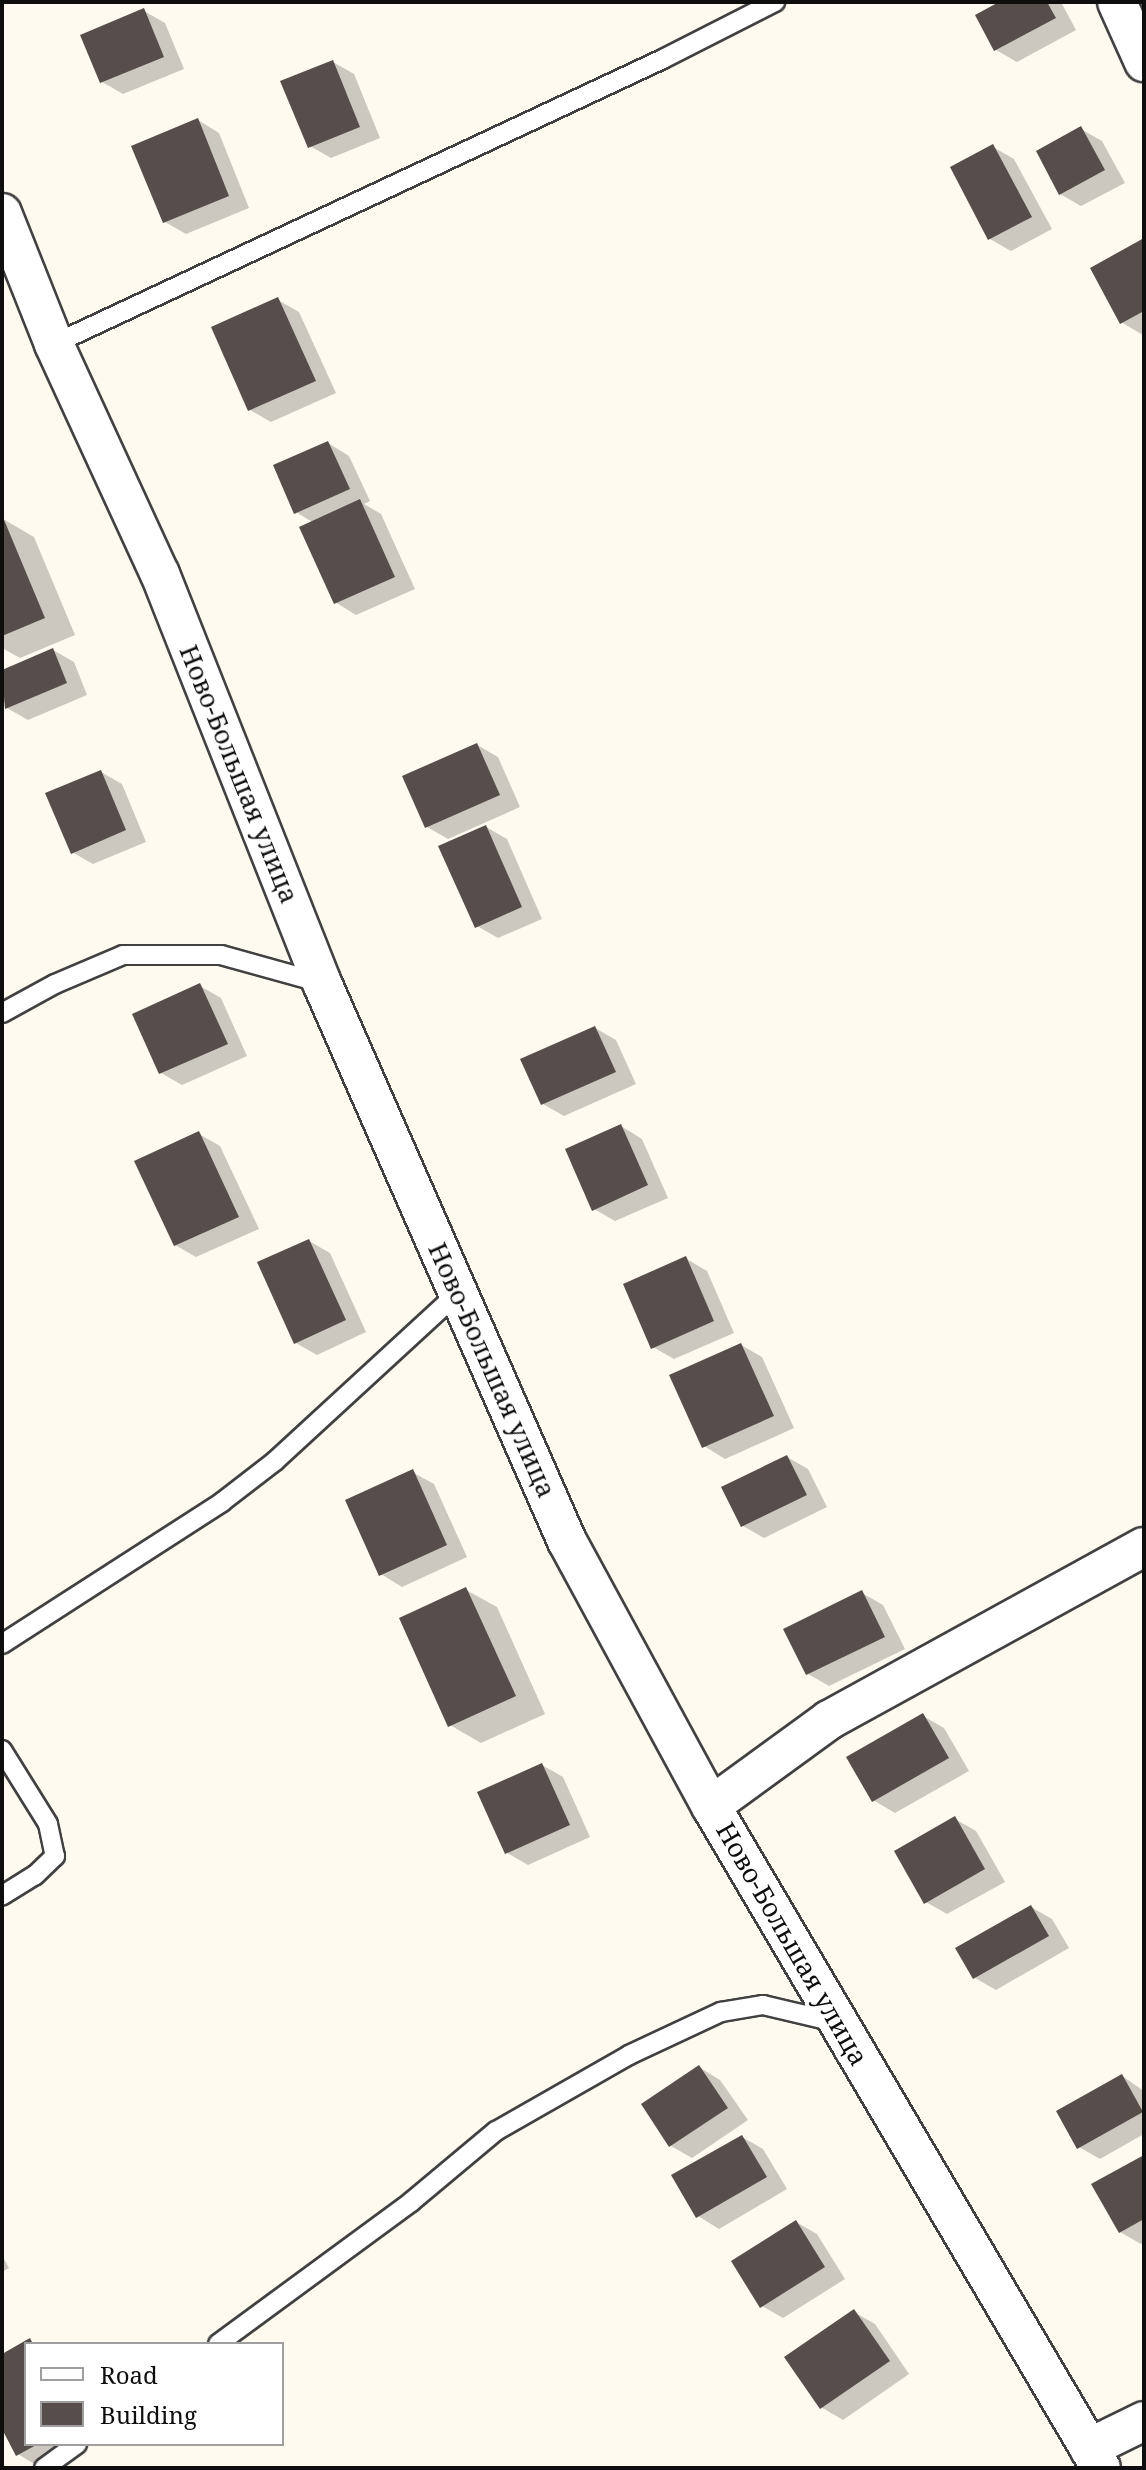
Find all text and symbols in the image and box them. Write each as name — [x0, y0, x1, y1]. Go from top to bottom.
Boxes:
street label: Ново-Большая улица — [173, 640, 305, 908]
street label: Ново-Большая улица — [422, 1238, 562, 1502]
street label: Ново-Большая улица — [710, 1817, 874, 2071]
legend — [24, 2342, 284, 2446]
text: Road — [100, 2358, 158, 2391]
text: Building — [100, 2398, 197, 2431]

